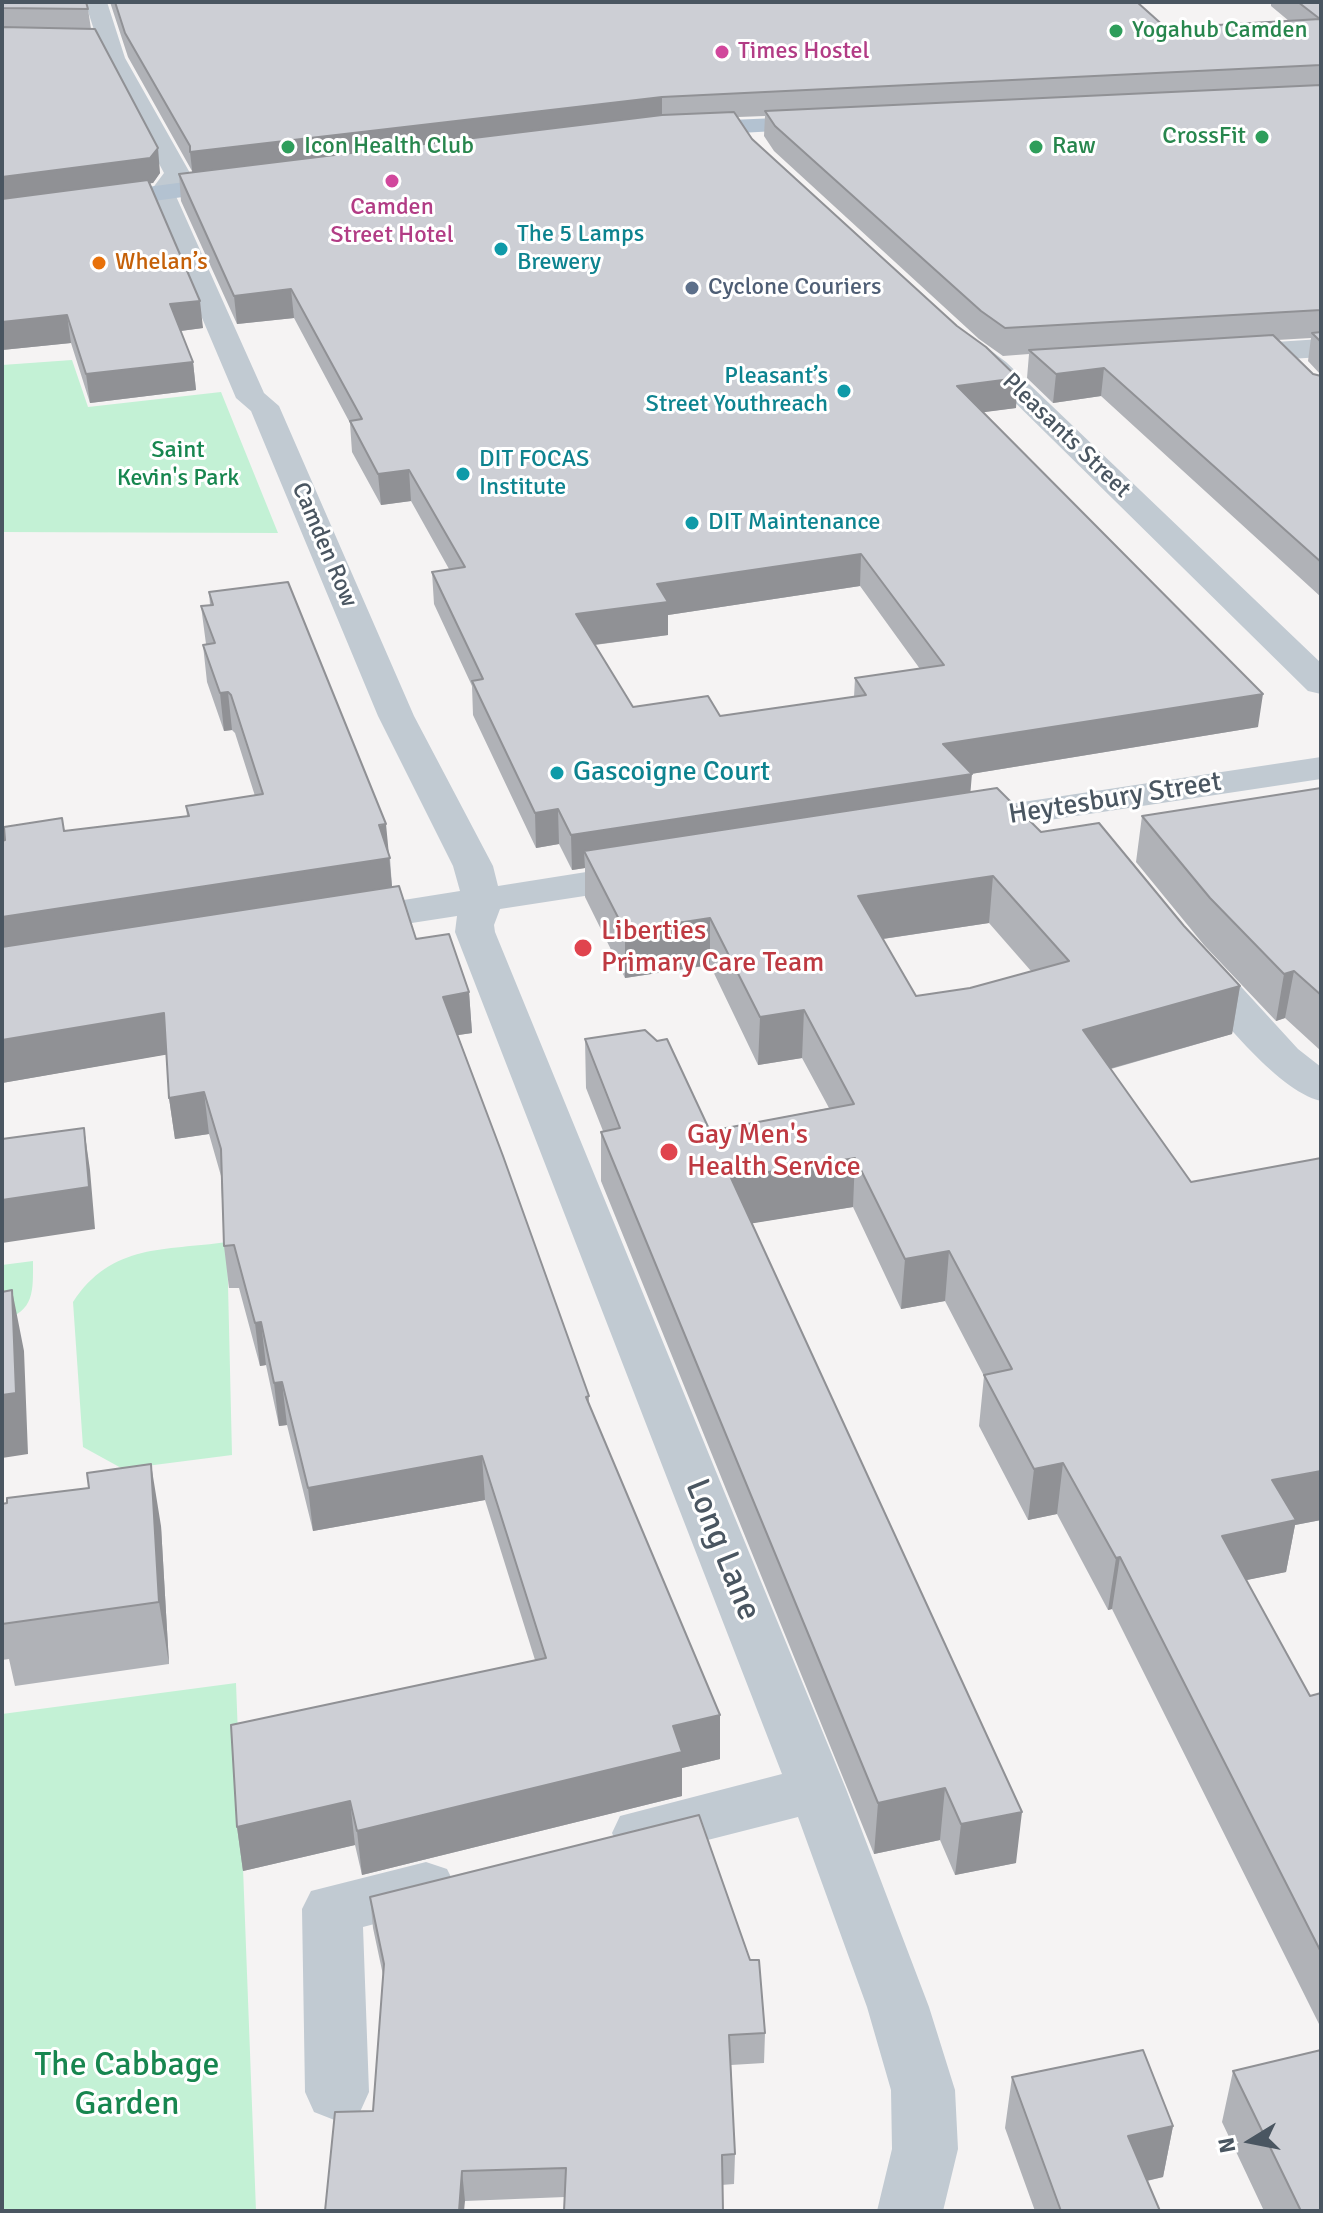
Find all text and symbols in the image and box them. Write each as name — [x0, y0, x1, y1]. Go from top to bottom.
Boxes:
place label: Yogahub Camden — [1132, 17, 1308, 45]
marker: Yogahub Camden — [1107, 22, 1125, 40]
place label: Times Hostel — [738, 38, 870, 66]
marker: Times Hostel — [713, 43, 731, 61]
place label: CrossFit — [1162, 123, 1246, 151]
marker: CrossFit — [1253, 128, 1271, 146]
place label: Icon Health Club — [304, 133, 474, 161]
place label: Raw — [1052, 133, 1095, 161]
marker: Icon Health Club — [279, 138, 297, 156]
marker: Raw — [1027, 138, 1045, 156]
marker: Camden Street Hotel — [383, 172, 401, 190]
place label: Camden Street Hotel — [330, 194, 454, 250]
place label: The 5 Lamps Brewery — [517, 221, 644, 277]
marker: The 5 Lamps Brewery — [492, 240, 510, 258]
place label: Whelan’s — [115, 249, 208, 277]
marker: Whelan’s — [90, 254, 108, 272]
place label: Cyclone Couriers — [708, 274, 881, 302]
marker: Cyclone Couriers — [683, 279, 701, 297]
place label: Pleasant’s Street Youthreach — [646, 363, 828, 419]
street label: Pleasants Street — [996, 368, 1136, 504]
marker: Pleasant’s Street Youthreach — [835, 382, 853, 400]
park label: Saint Kevin's Park — [117, 437, 239, 493]
place label: DIT FOCAS Institute — [479, 446, 589, 502]
marker: DIT FOCAS Institute — [454, 465, 472, 483]
street label: Camden Row — [285, 478, 363, 612]
place label: DIT Maintenance — [708, 509, 881, 537]
marker: DIT Maintenance — [683, 514, 701, 532]
place label: Gascoigne Court — [573, 756, 770, 790]
marker: Gascoigne Court — [548, 764, 566, 782]
street label: Heytesbury Street — [1006, 766, 1224, 832]
place label: Liberties Primary Care Team — [601, 915, 824, 981]
marker: Liberties Primary Care Team — [572, 937, 594, 959]
place label: Gay Men's Health Service — [687, 1119, 861, 1185]
marker: Gay Men's Health Service — [658, 1141, 680, 1163]
street label: Long Lane — [675, 1473, 769, 1627]
park label: The Cabbage Garden — [34, 2046, 220, 2126]
north arrow — [1211, 2101, 1291, 2181]
text: N — [1212, 2135, 1241, 2155]

